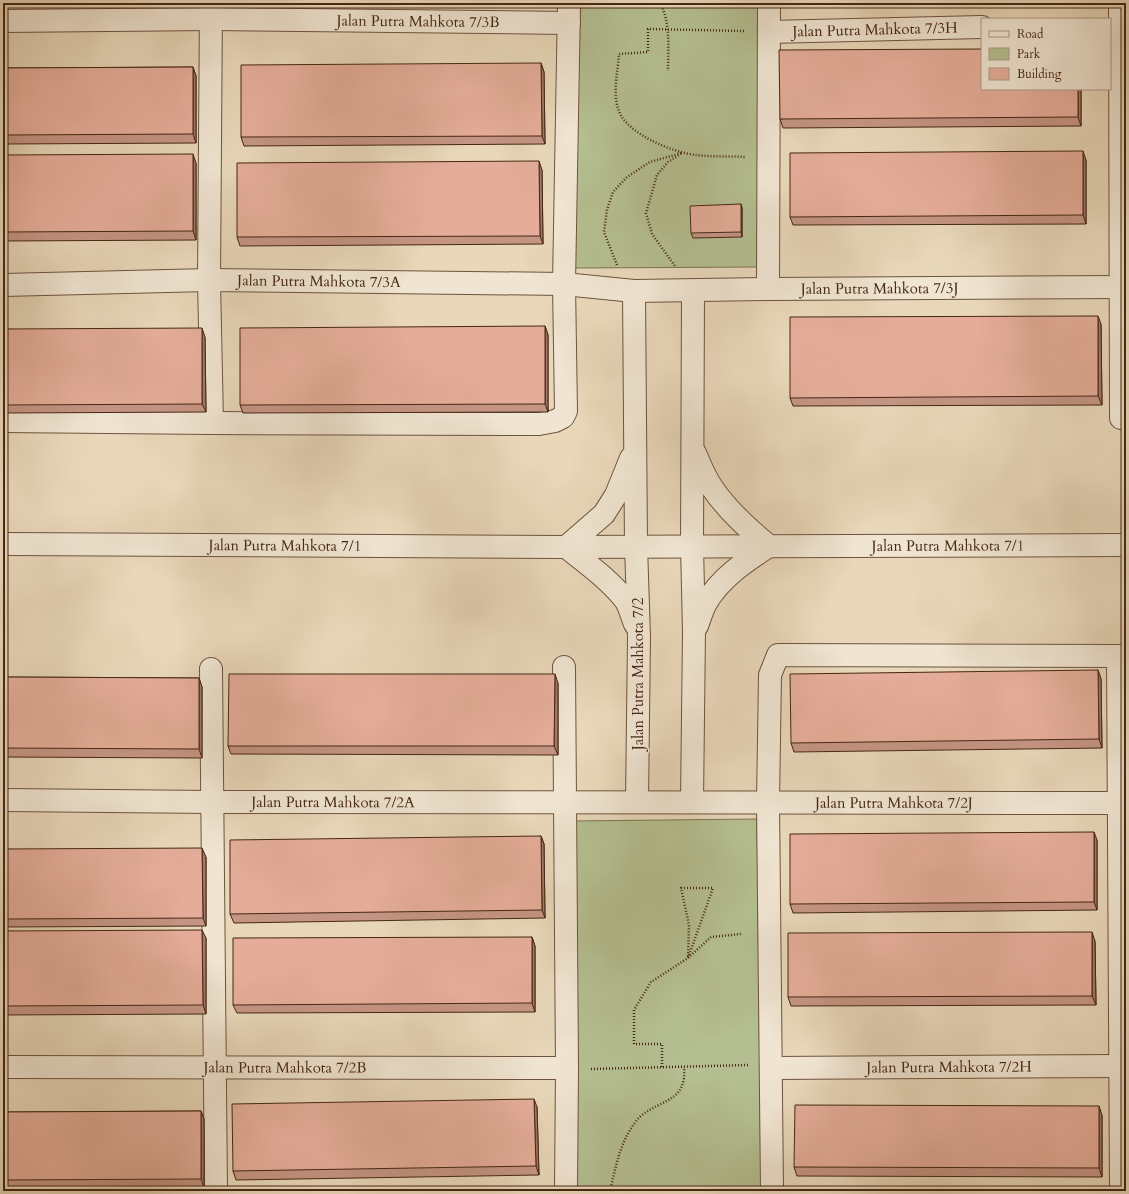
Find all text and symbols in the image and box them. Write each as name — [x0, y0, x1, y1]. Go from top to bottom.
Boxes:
street label: Jalan Putra Mahkota 7/3B — [334, 10, 500, 32]
street label: Jalan Putra Mahkota 7/3H — [790, 18, 958, 41]
legend — [981, 18, 1111, 90]
text: Road — [1017, 26, 1044, 42]
text: Park — [1017, 46, 1041, 62]
text: Building — [1017, 66, 1062, 82]
street label: Jalan Putra Mahkota 7/3A — [235, 270, 401, 292]
street label: Jalan Putra Mahkota 7/3J — [799, 278, 959, 299]
street label: Jalan Putra Mahkota 7/1 — [207, 535, 361, 556]
street label: Jalan Putra Mahkota 7/1 — [870, 535, 1024, 556]
street label: Jalan Putra Mahkota 7/2 — [628, 597, 648, 752]
street label: Jalan Putra Mahkota 7/2A — [249, 792, 415, 812]
street label: Jalan Putra Mahkota 7/2J — [813, 793, 973, 813]
street label: Jalan Putra Mahkota 7/2B — [201, 1057, 367, 1078]
street label: Jalan Putra Mahkota 7/2H — [864, 1057, 1032, 1077]

